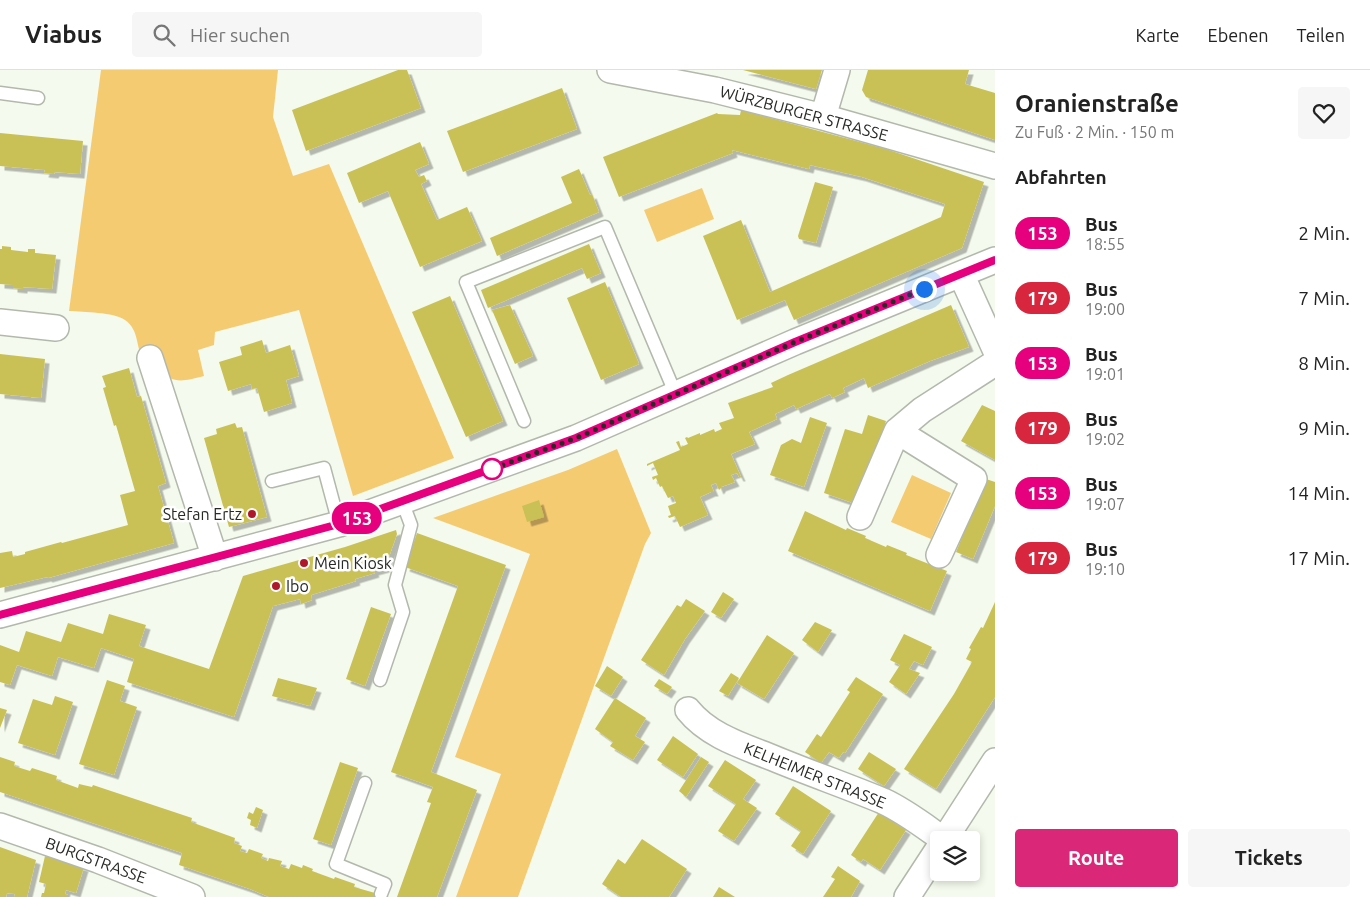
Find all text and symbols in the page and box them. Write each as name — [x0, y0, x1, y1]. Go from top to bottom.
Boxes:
search box — [132, 12, 482, 57]
text: Viabus — [25, 21, 102, 48]
icon: search — [150, 21, 178, 49]
text: Hier suchen — [190, 24, 290, 46]
text: Karte — [1136, 25, 1180, 45]
text: Ebenen — [1208, 25, 1269, 45]
text: Teilen — [1297, 25, 1345, 45]
street label: WÜRZBURGER STRASSE — [718, 82, 890, 144]
button: heart — [1298, 87, 1350, 139]
text: Oranienstraße — [1015, 90, 1179, 117]
text: Zu Fuß · 2 Min. · 150 m — [1015, 123, 1174, 141]
text: Abfahrten — [1015, 166, 1107, 188]
text: Bus — [1085, 213, 1118, 235]
text: 2 Min. — [1298, 222, 1350, 244]
text: 153 — [1027, 223, 1058, 243]
text: 18:55 — [1085, 235, 1125, 253]
your location — [912, 277, 937, 302]
text: Bus — [1085, 278, 1118, 300]
text: 7 Min. — [1298, 287, 1350, 309]
text: 179 — [1027, 288, 1058, 308]
text: 19:00 — [1085, 300, 1125, 318]
text: Bus — [1085, 343, 1118, 365]
text: 8 Min. — [1298, 352, 1350, 374]
text: 153 — [1027, 353, 1058, 373]
text: 19:01 — [1085, 365, 1125, 383]
text: Bus — [1085, 408, 1118, 430]
text: 9 Min. — [1298, 417, 1350, 439]
text: 179 — [1027, 418, 1058, 438]
text: 19:02 — [1085, 430, 1125, 448]
unlabelled marker — [481, 458, 503, 480]
text: Bus — [1085, 473, 1118, 495]
text: 14 Min. — [1288, 482, 1350, 504]
text: 153 — [1027, 483, 1058, 503]
text: 19:07 — [1085, 495, 1125, 513]
line badge: 153 — [328, 502, 386, 534]
place label: Stefan Ertz — [163, 505, 242, 523]
marker: Stefan Ertz — [246, 508, 258, 520]
text: 153 — [342, 508, 372, 528]
text: Bus — [1085, 538, 1118, 560]
text: 17 Min. — [1288, 547, 1350, 569]
text: 179 — [1027, 548, 1058, 568]
place label: Mein Kiosk — [314, 554, 392, 572]
marker: Mein Kiosk — [298, 557, 310, 569]
text: 19:10 — [1085, 560, 1125, 578]
place label: Ibo — [286, 577, 309, 595]
marker: Ibo — [270, 580, 282, 592]
street label: KELHEIMER STRASSE — [741, 738, 889, 812]
button: Route — [1015, 829, 1178, 887]
button: Tickets — [1188, 829, 1350, 887]
map controls — [930, 831, 980, 881]
button: layers — [930, 831, 980, 881]
street label: BURGSTRASSE — [43, 833, 149, 887]

